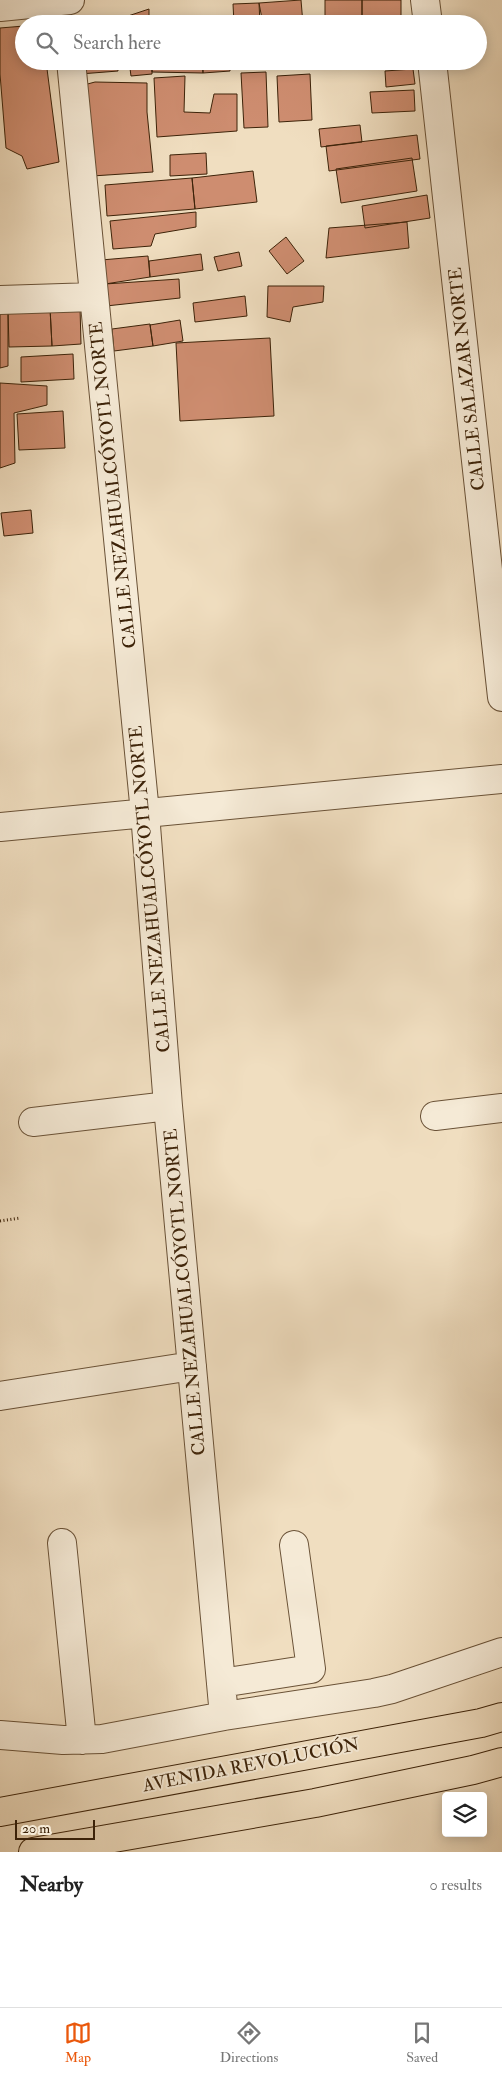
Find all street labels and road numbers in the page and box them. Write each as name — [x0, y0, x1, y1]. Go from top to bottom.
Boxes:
street label: CALLE SALAZAR NORTE — [444, 266, 490, 492]
street label: CALLE NEZAHUALCÓYOTL NORTE — [84, 320, 142, 649]
street label: CALLE NEZAHUALCÓYOTL NORTE — [124, 724, 176, 1054]
street label: CALLE NEZAHUALCÓYOTL NORTE — [159, 1127, 211, 1457]
street label: AVENIDA REVOLUCIÓN — [140, 1733, 361, 1797]

